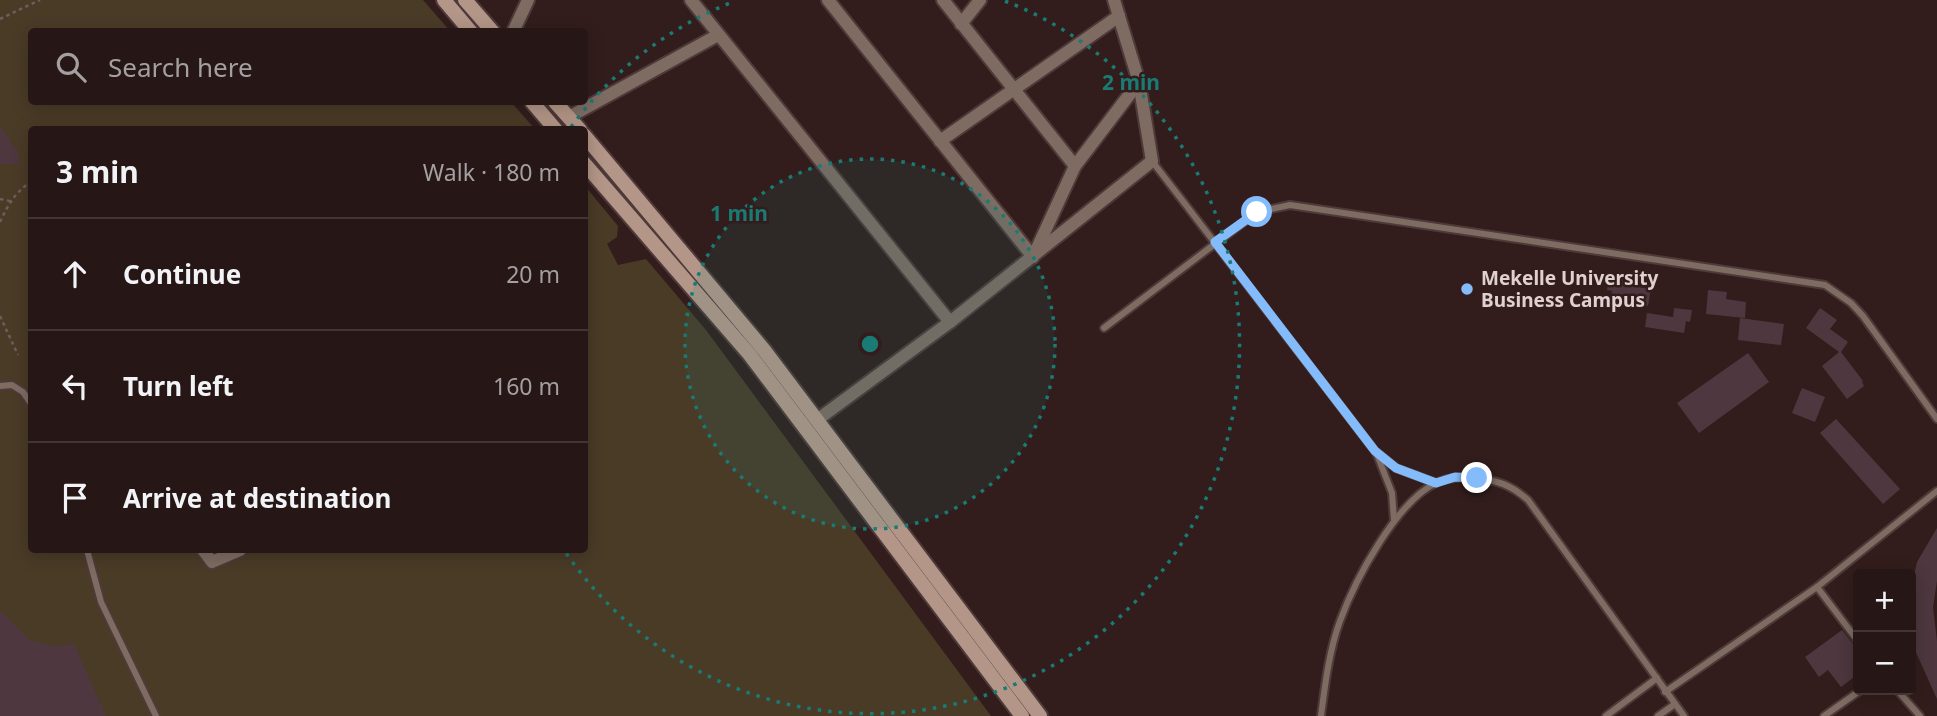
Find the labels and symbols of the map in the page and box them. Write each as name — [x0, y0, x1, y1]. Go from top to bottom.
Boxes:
text: 2 min — [1102, 68, 1160, 96]
route start — [1241, 196, 1272, 227]
text: 1 min — [710, 199, 768, 227]
place label: Mekelle University Business Campus — [1481, 265, 1659, 313]
marker: Mekelle University Business Campus — [1459, 281, 1475, 297]
centre of rings — [858, 332, 882, 356]
route end — [1461, 462, 1492, 493]

